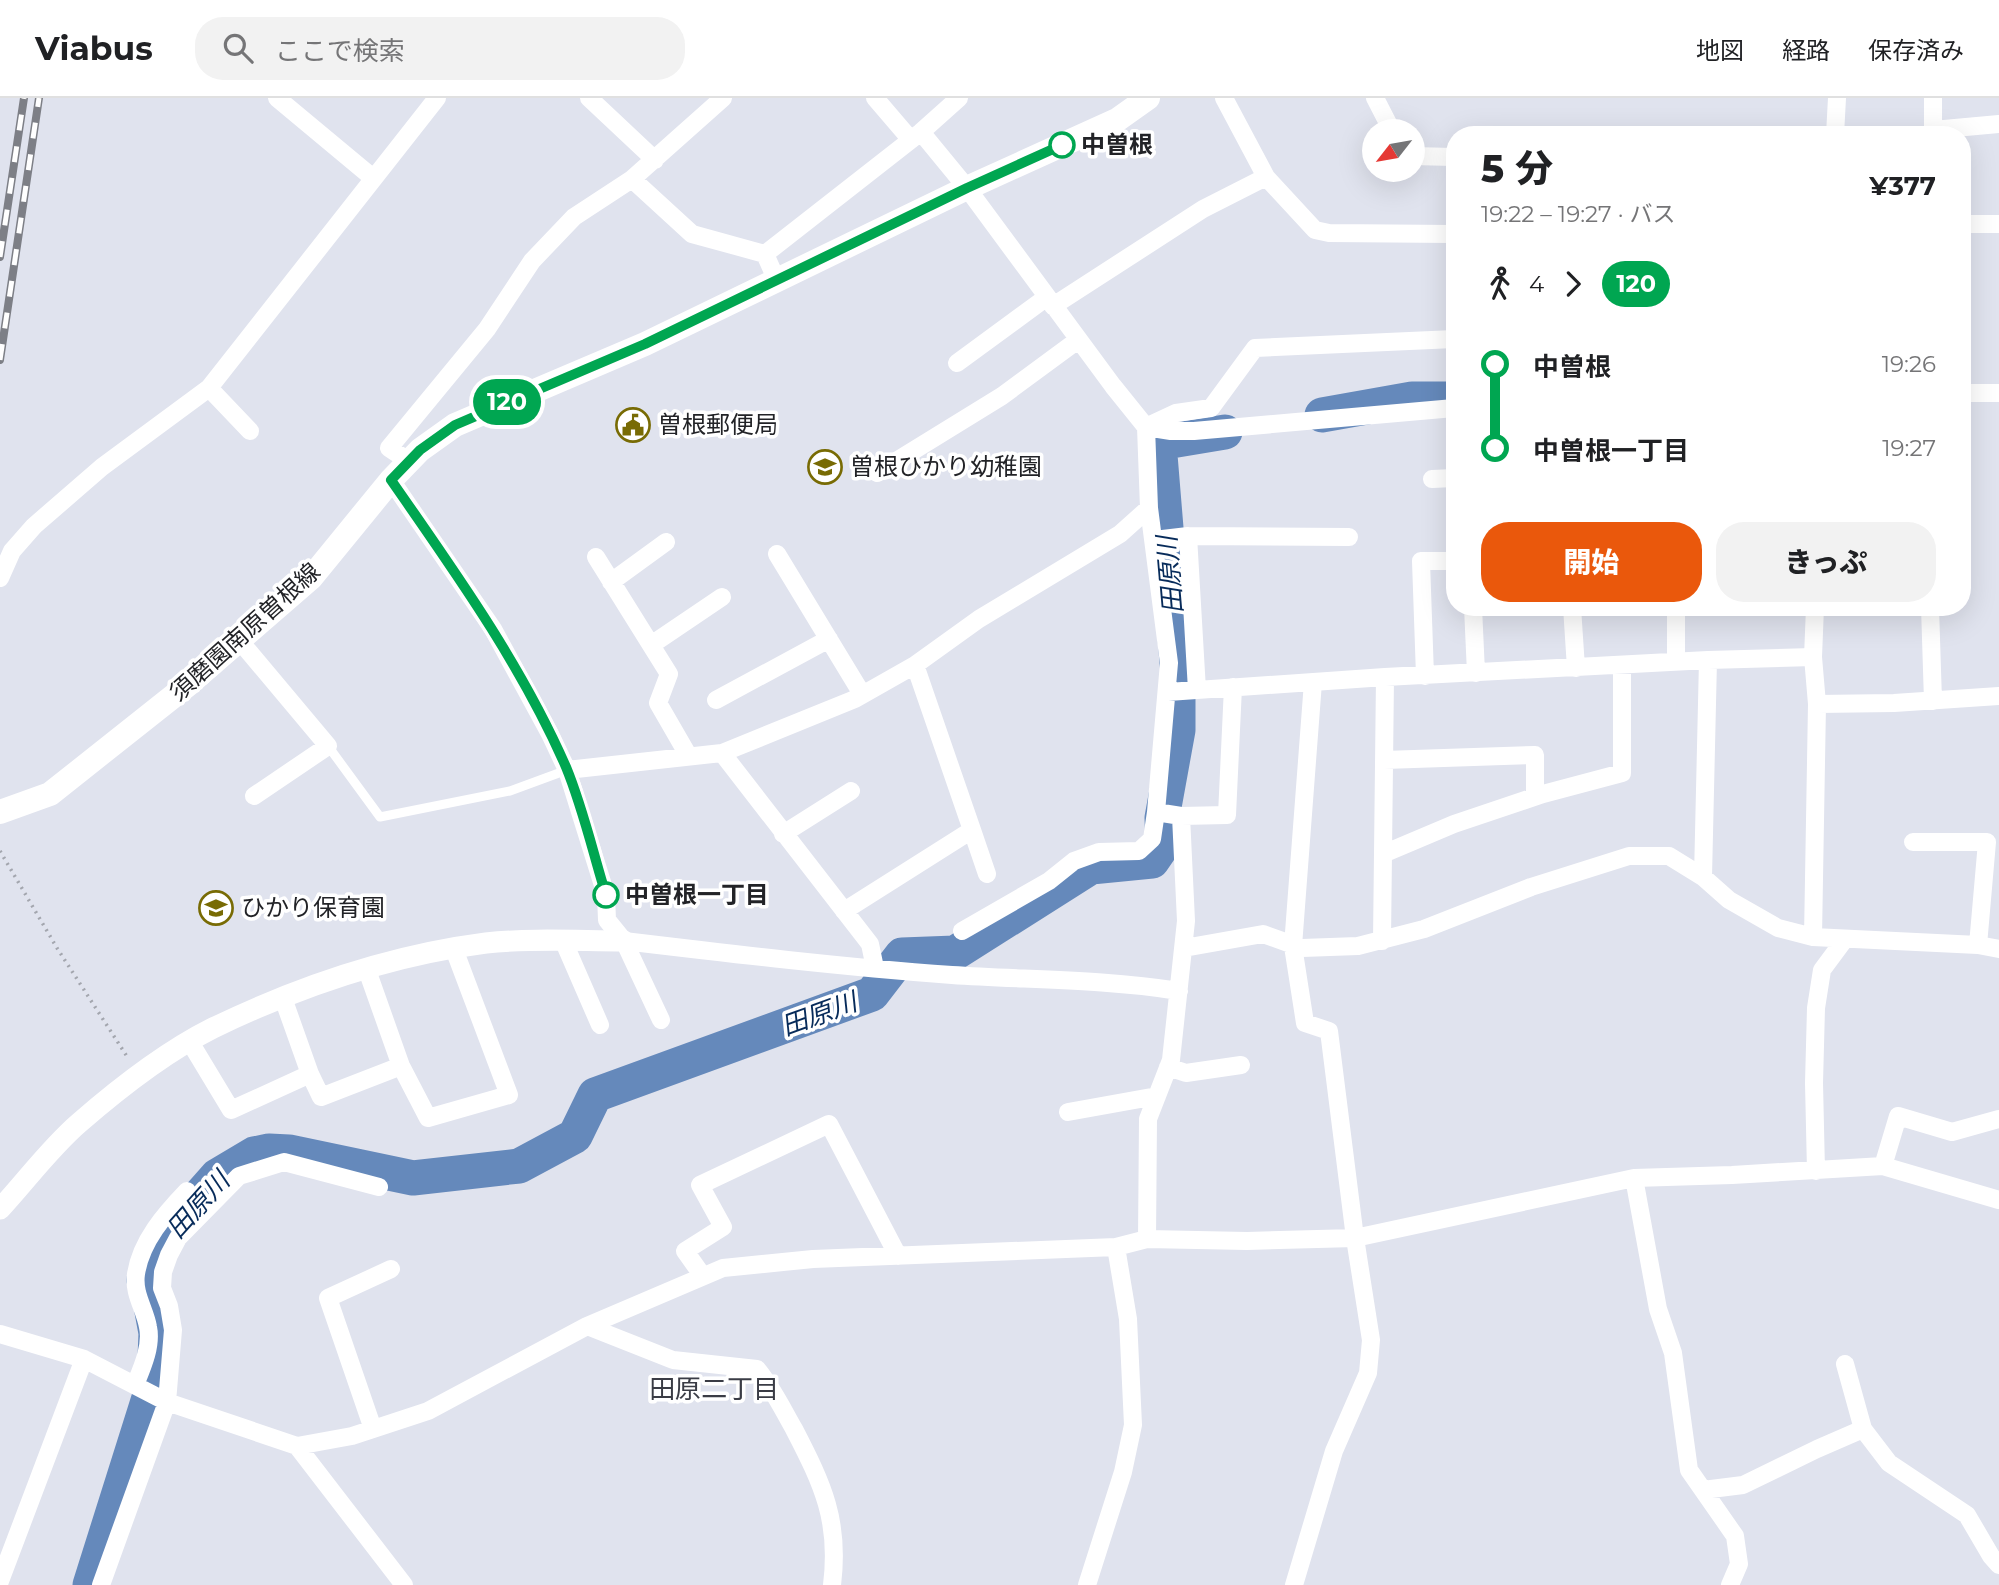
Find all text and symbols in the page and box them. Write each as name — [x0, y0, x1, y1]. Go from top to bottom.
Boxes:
search box — [195, 17, 685, 80]
text: Viabus — [35, 28, 153, 68]
icon: search — [219, 29, 257, 67]
text: ここで検索 — [275, 35, 405, 67]
text: 地図 — [1696, 36, 1744, 65]
text: 経路 — [1782, 36, 1830, 65]
text: 保存済み — [1868, 36, 1964, 65]
north arrow — [1362, 119, 1424, 182]
map controls — [1362, 119, 1425, 182]
place label: 中曽根 — [1081, 130, 1153, 159]
marker: 中曽根 — [1049, 132, 1075, 158]
text: 5 分 — [1481, 145, 1553, 192]
text: ¥377 — [1869, 170, 1936, 202]
text: 19:22 – 19:27 · バス — [1481, 200, 1675, 228]
icon: walk — [1481, 265, 1519, 303]
icon: forward — [1554, 265, 1592, 303]
text: 120 — [1616, 269, 1656, 298]
text: 4 — [1529, 270, 1544, 298]
text: 19:26 — [1882, 350, 1936, 378]
text: 中曽根 — [1533, 351, 1611, 383]
line badge: 120 — [467, 379, 547, 425]
text: 120 — [487, 387, 527, 416]
public building icon: 曽根郵便局 — [614, 406, 652, 444]
place label: 曽根郵便局 — [658, 410, 778, 439]
text: 19:27 — [1882, 434, 1936, 462]
text: 中曽根一丁目 — [1533, 435, 1689, 467]
school or university icon: 曽根ひかり幼稚園 — [806, 448, 844, 486]
place label: 曽根ひかり幼稚園 — [850, 452, 1042, 481]
button: 開始 — [1481, 522, 1702, 602]
button: きっぷ — [1716, 522, 1936, 602]
water label: 田原川 — [1150, 532, 1189, 615]
street label: 須磨園南原曽根線 — [164, 557, 326, 707]
place label: 中曽根一丁目 — [625, 880, 769, 909]
marker: 中曽根一丁目 — [593, 882, 619, 908]
school or university icon: ひかり保育園 — [197, 889, 235, 927]
place label: ひかり保育園 — [241, 893, 385, 922]
water label: 田原川 — [777, 985, 864, 1042]
water label: 田原川 — [160, 1163, 238, 1245]
district label: 田原二丁目 — [649, 1373, 779, 1405]

